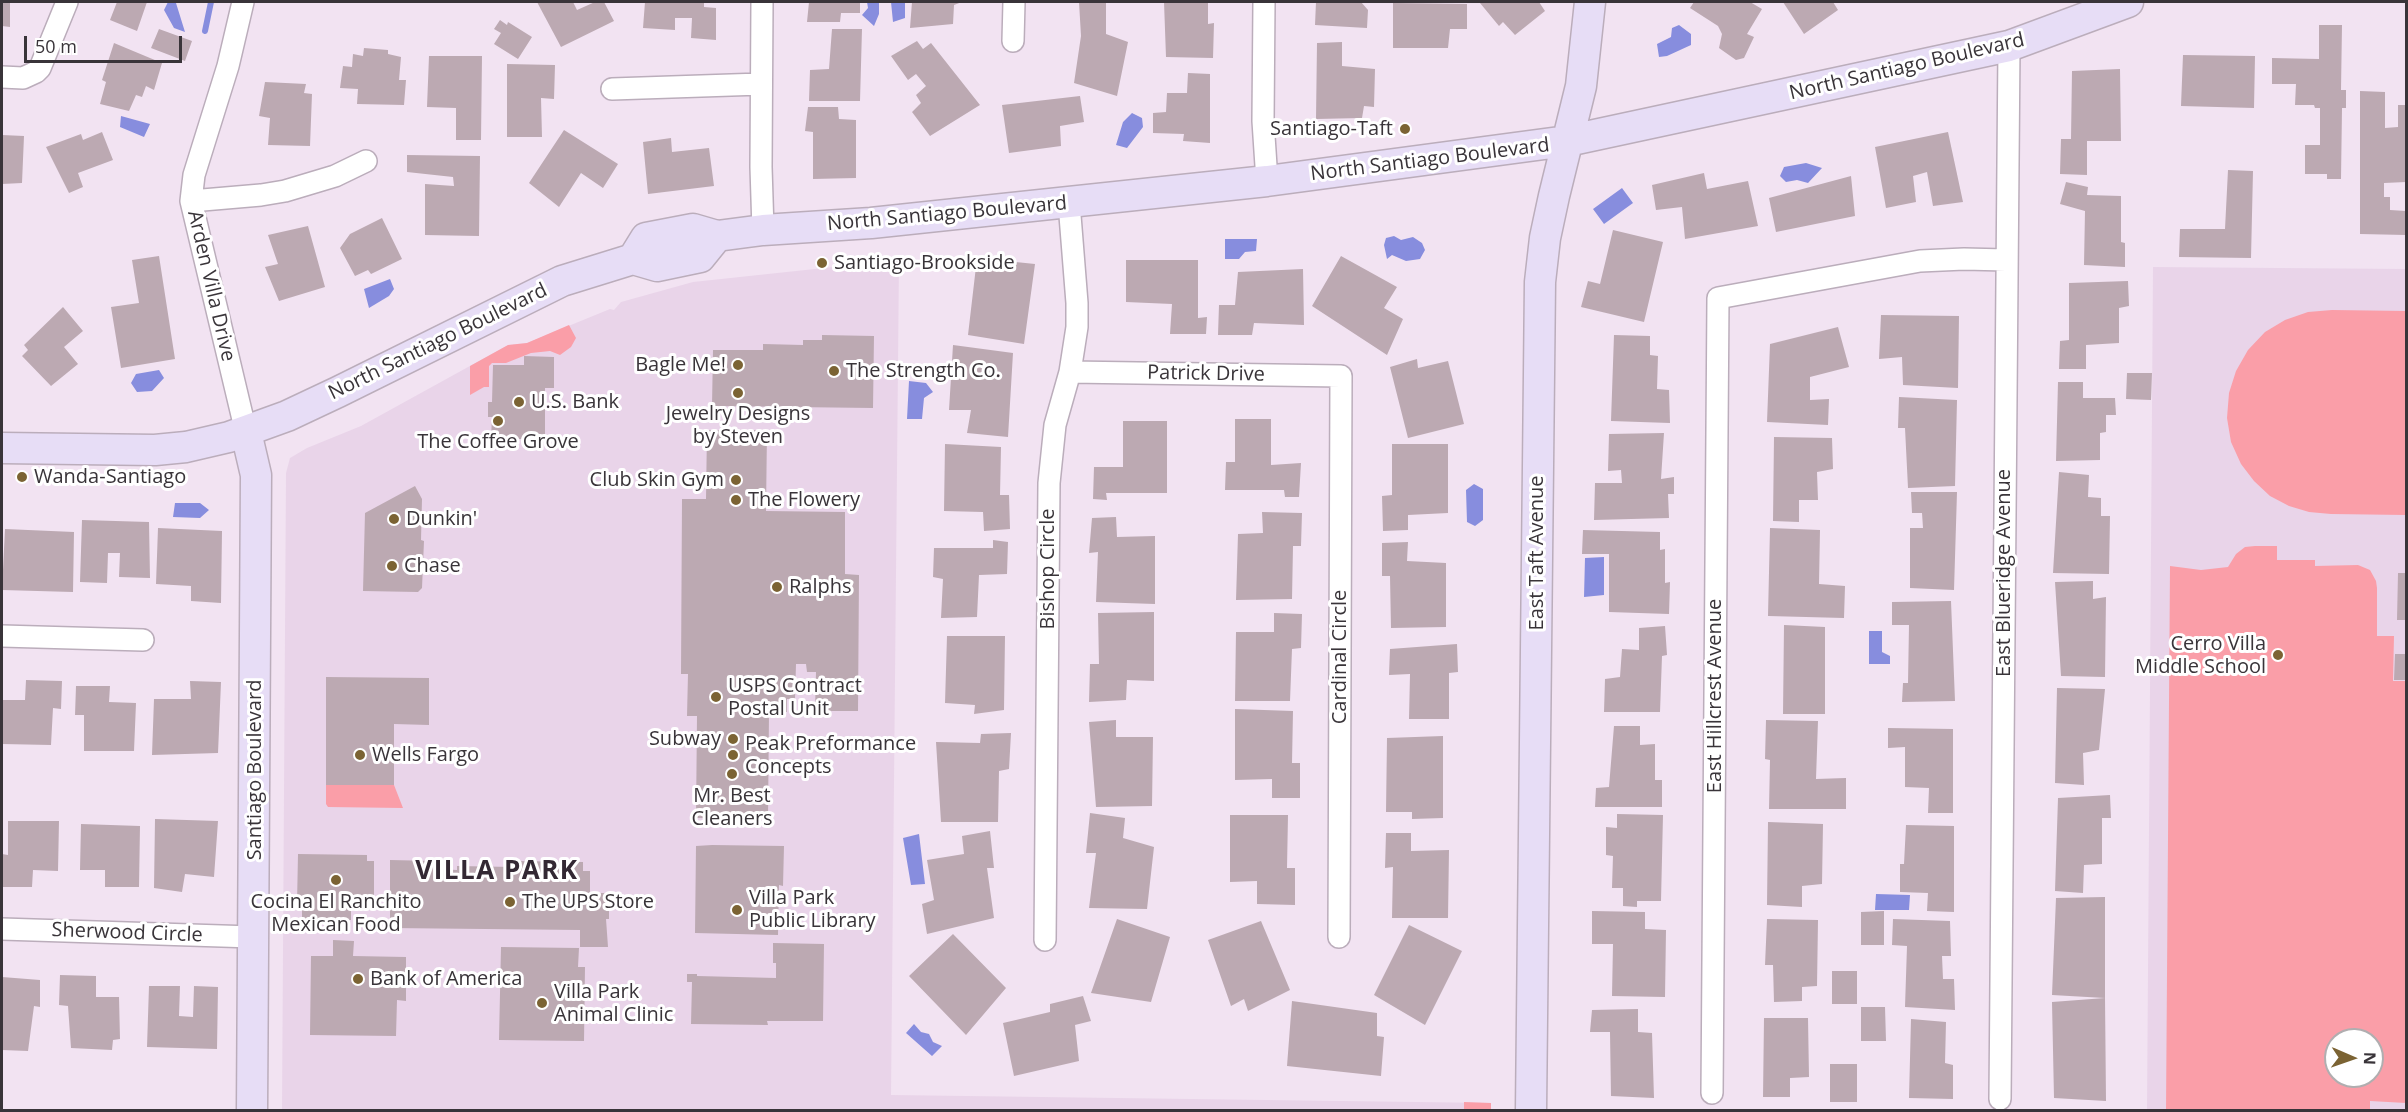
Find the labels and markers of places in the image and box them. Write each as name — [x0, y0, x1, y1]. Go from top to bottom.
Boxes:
place label: Santiago-Taft — [1270, 117, 1393, 141]
marker: Santiago-Taft — [1398, 122, 1412, 136]
place label: Santiago-Brookside — [834, 251, 1015, 275]
marker: Santiago-Brookside — [815, 256, 829, 270]
place label: Bagle Me! — [635, 353, 726, 377]
marker: Bagle Me! — [731, 358, 745, 372]
place label: The Strength Co. — [846, 359, 1001, 383]
marker: The Strength Co. — [827, 364, 841, 378]
marker: Jewelry Designs by Steven — [731, 386, 745, 400]
place label: U.S. Bank — [531, 390, 619, 414]
marker: U.S. Bank — [512, 395, 526, 409]
place label: Jewelry Designs by Steven — [666, 402, 810, 449]
marker: The Coffee Grove — [491, 414, 505, 428]
place label: The Coffee Grove — [417, 430, 579, 454]
place label: Wanda-Santiago — [34, 465, 186, 489]
place label: Club Skin Gym — [590, 468, 724, 492]
marker: Wanda-Santiago — [15, 470, 29, 484]
marker: Club Skin Gym — [729, 473, 743, 487]
place label: The Flowery — [748, 488, 860, 512]
marker: The Flowery — [729, 493, 743, 507]
place label: Dunkin' — [406, 507, 477, 531]
marker: Dunkin' — [387, 512, 401, 526]
place label: Chase — [404, 554, 461, 578]
marker: Chase — [385, 559, 399, 573]
place label: Ralphs — [789, 575, 852, 599]
marker: Ralphs — [770, 580, 784, 594]
place label: Cerro Villa Middle School — [2135, 632, 2266, 679]
marker: Cerro Villa Middle School — [2271, 648, 2285, 662]
place label: USPS Contract Postal Unit — [728, 674, 862, 721]
marker: USPS Contract Postal Unit — [709, 690, 723, 704]
place label: Subway — [649, 727, 721, 751]
marker: Subway — [726, 732, 740, 746]
place label: Peak Preformance Concepts — [745, 732, 916, 779]
place label: Wells Fargo — [372, 743, 479, 767]
marker: Wells Fargo — [353, 748, 367, 762]
marker: Peak Preformance Concepts — [726, 748, 740, 762]
marker: Mr. Best Cleaners — [725, 767, 739, 781]
place label: Mr. Best Cleaners — [691, 784, 773, 831]
marker: Cocina El Ranchito Mexican Food — [329, 873, 343, 887]
place label: Villa Park Public Library — [749, 886, 876, 933]
place label: Cocina El Ranchito Mexican Food — [251, 890, 421, 937]
place label: The UPS Store — [522, 890, 654, 914]
marker: The UPS Store — [503, 895, 517, 909]
marker: Villa Park Public Library — [730, 903, 744, 917]
place label: Bank of America — [370, 967, 522, 991]
marker: Bank of America — [351, 972, 365, 986]
place label: Villa Park Animal Clinic — [554, 980, 673, 1027]
marker: Villa Park Animal Clinic — [535, 996, 549, 1010]

